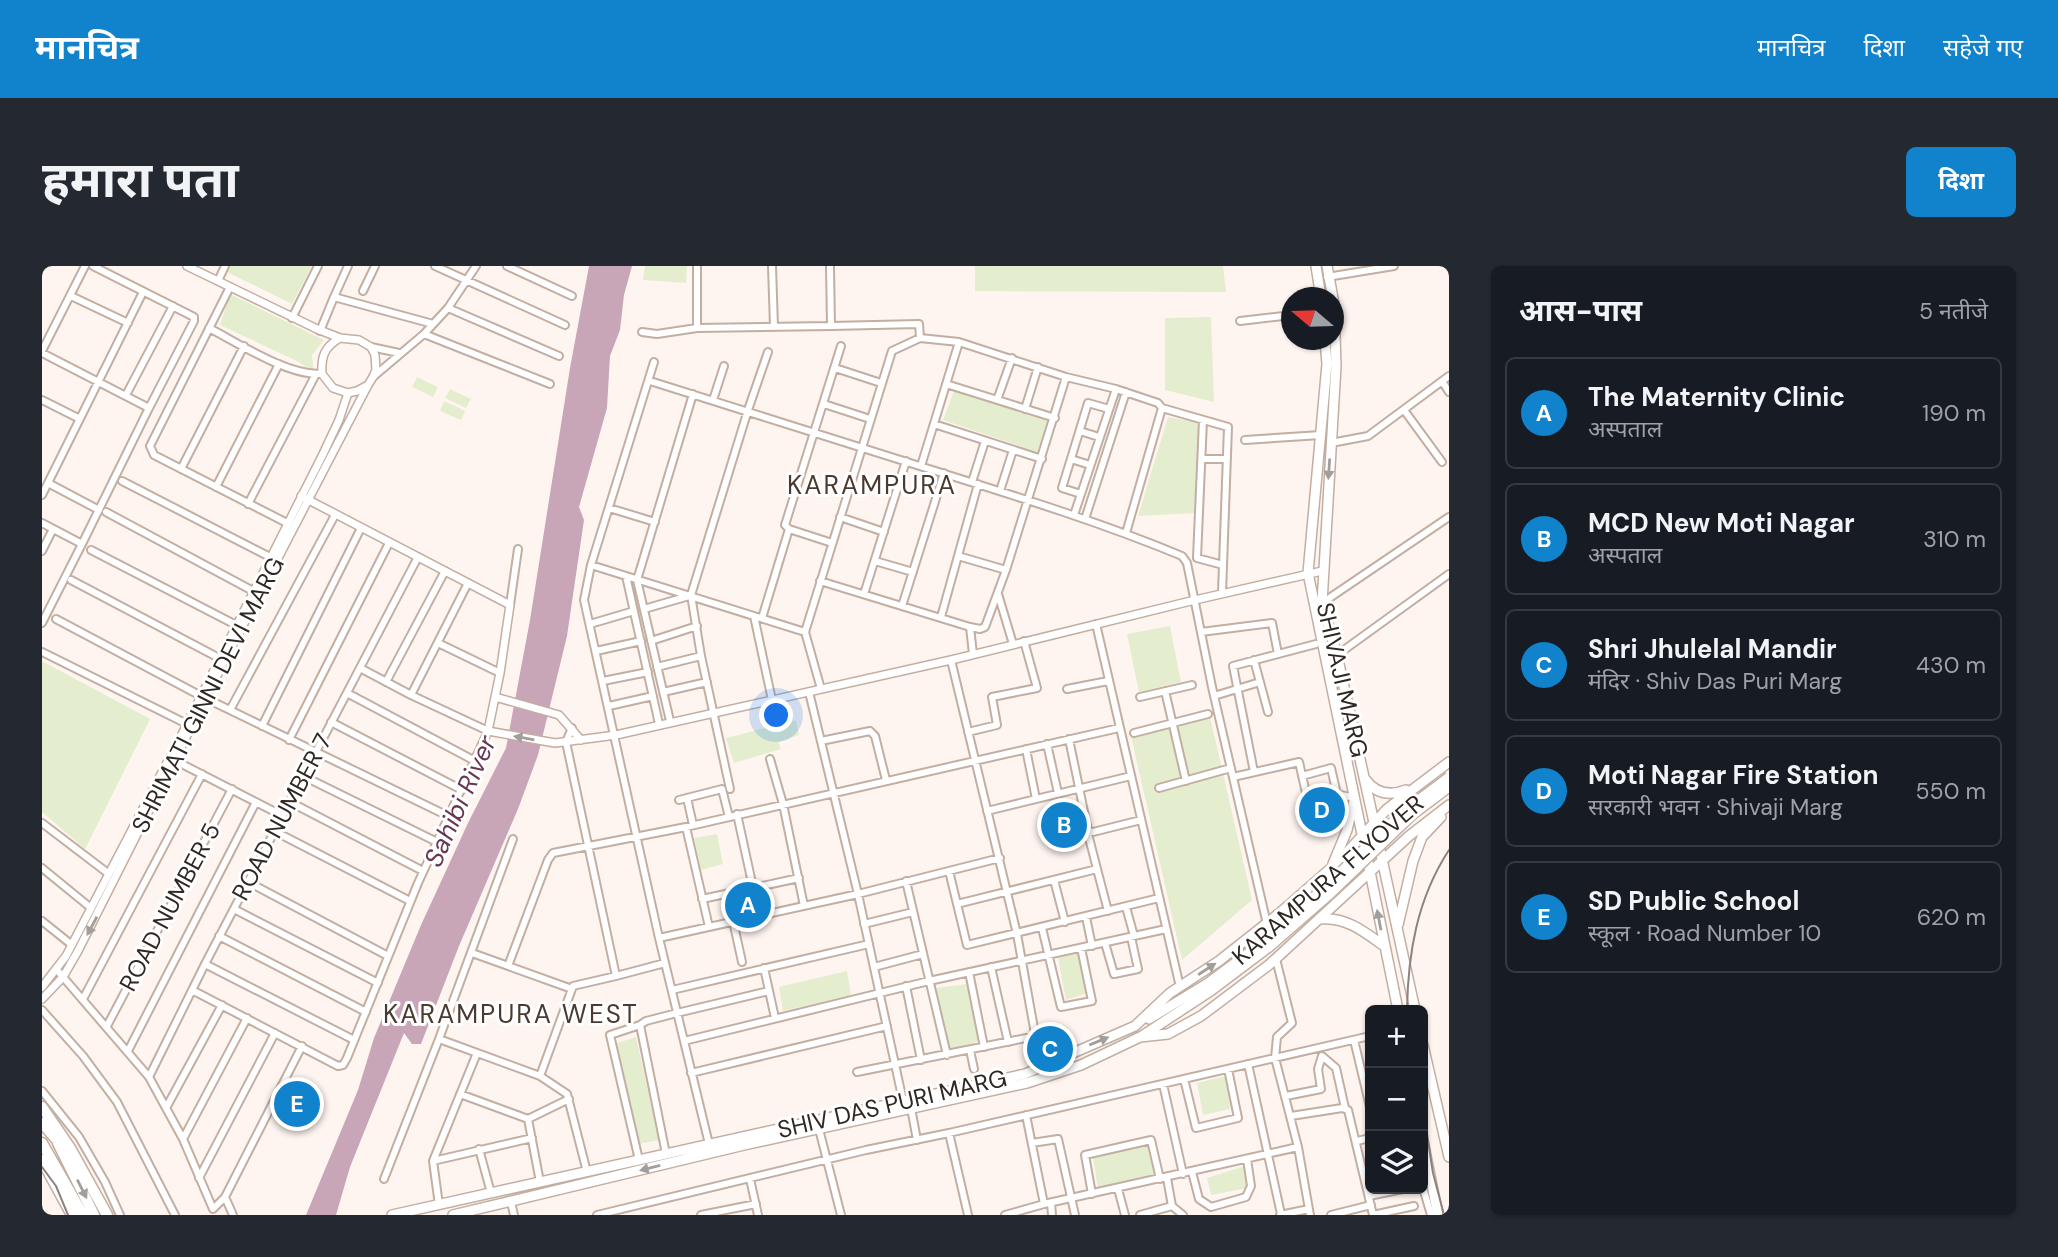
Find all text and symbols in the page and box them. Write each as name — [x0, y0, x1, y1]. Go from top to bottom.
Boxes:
text: मानचित्र — [35, 26, 139, 69]
text: मानचित्र — [1757, 32, 1826, 63]
text: दिशा — [1864, 32, 1905, 63]
text: सहेजे गए — [1943, 32, 2023, 63]
button: दिशा — [1906, 147, 2016, 217]
text: हमारा पता — [42, 148, 239, 212]
north arrow — [1281, 287, 1344, 350]
text: आस-पास — [1519, 291, 1642, 330]
text: 5 नतीजे — [1919, 296, 1988, 326]
text: The Maternity Clinic — [1588, 380, 1845, 414]
text: A — [1536, 398, 1552, 428]
text: 190 m — [1922, 398, 1986, 428]
text: अस्पताल — [1588, 414, 1662, 444]
one-way arrow — [1323, 458, 1334, 480]
district label: KARAMPURA — [787, 468, 957, 502]
text: MCD New Moti Nagar — [1588, 506, 1855, 540]
text: B — [1537, 524, 1551, 554]
text: 310 m — [1923, 524, 1986, 554]
text: अस्पताल — [1588, 540, 1662, 570]
street label: SHRIMATI GINNI DEVI MARG — [124, 552, 291, 838]
street label: SHIVAJI MARG — [1310, 599, 1375, 760]
text: Shri Jhulelal Mandir — [1588, 632, 1837, 666]
text: C — [1536, 650, 1552, 680]
text: 430 m — [1916, 650, 1986, 680]
text: मंदिर · Shiv Das Puri Marg — [1588, 666, 1842, 696]
your location — [759, 698, 793, 732]
street label: ROAD NUMBER 7 — [225, 728, 339, 905]
water label: Sahibi River — [416, 729, 505, 872]
one-way arrow — [513, 732, 535, 743]
text: Moti Nagar Fire Station — [1588, 758, 1879, 792]
text: D — [1536, 776, 1552, 806]
text: 550 m — [1916, 776, 1986, 806]
pin: D — [1299, 784, 1345, 836]
street label: KARAMPURA FLYOVER — [1225, 788, 1430, 971]
text: सरकारी भवन · Shivaji Marg — [1588, 792, 1843, 822]
pin: B — [1041, 799, 1087, 851]
street label: ROAD NUMBER 5 — [112, 817, 227, 996]
pin: A — [725, 879, 771, 931]
text: SD Public School — [1588, 884, 1799, 918]
text: E — [1537, 902, 1551, 932]
text: 620 m — [1917, 902, 1986, 932]
one-way arrow — [1373, 908, 1384, 930]
one-way arrow — [86, 916, 98, 936]
text: स्कूल · Road Number 10 — [1588, 918, 1821, 948]
one-way arrow — [1198, 962, 1217, 975]
district label: KARAMPURA WEST — [383, 997, 639, 1031]
map controls — [1365, 1005, 1428, 1194]
button: + — [1365, 1005, 1428, 1068]
pin: C — [1027, 1023, 1073, 1075]
one-way arrow — [1089, 1035, 1110, 1046]
street label: SHIV DAS PURI MARG — [774, 1062, 1010, 1145]
button: − — [1365, 1068, 1428, 1131]
pin: E — [274, 1078, 320, 1130]
button: layers — [1365, 1131, 1428, 1194]
one-way arrow — [638, 1163, 660, 1174]
one-way arrow — [75, 1180, 87, 1200]

